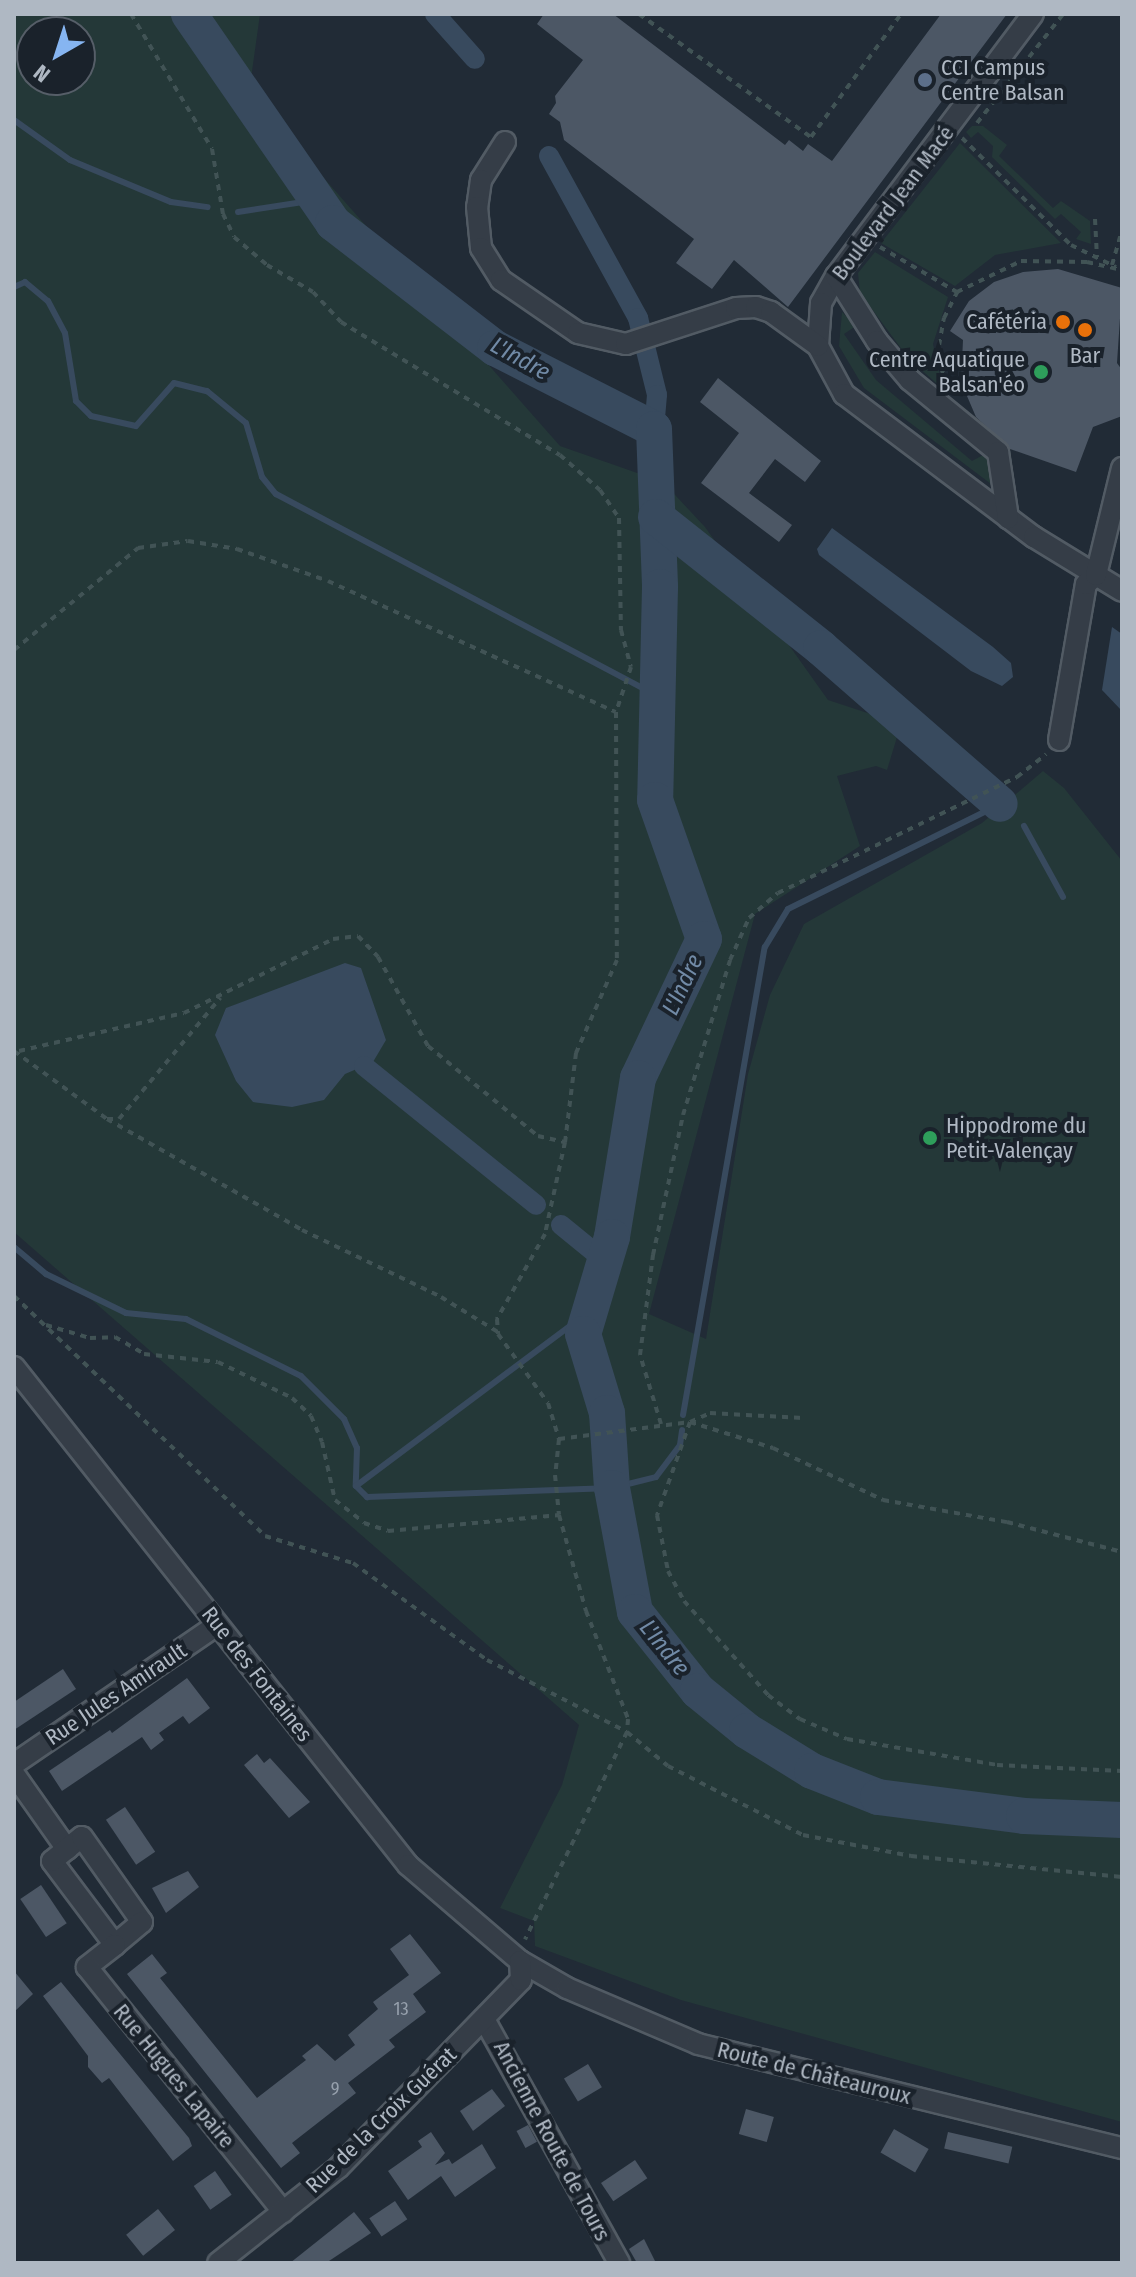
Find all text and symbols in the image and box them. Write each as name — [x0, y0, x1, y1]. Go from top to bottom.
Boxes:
north arrow — [16, 16, 96, 96]
place label: CCI Campus Centre Balsan — [941, 54, 1065, 106]
text: N — [28, 59, 55, 88]
marker: CCI Campus Centre Balsan — [916, 71, 934, 89]
street label: Boulevard Jean Macé — [826, 121, 960, 285]
place label: Cafétéria — [966, 309, 1047, 335]
marker: Cafétéria — [1054, 313, 1072, 331]
marker: Bar — [1076, 321, 1094, 339]
water label: L'Indre — [485, 331, 555, 387]
place label: Bar — [1070, 343, 1100, 369]
place label: Centre Aquatique Balsan'éo — [869, 346, 1025, 398]
marker: Centre Aquatique Balsan'éo — [1032, 363, 1050, 381]
water label: L'Indre — [657, 950, 709, 1020]
place label: Hippodrome du Petit-Valençay — [946, 1112, 1087, 1164]
marker: Hippodrome du Petit-Valençay — [921, 1129, 939, 1147]
street label: Rue des Fontaines — [196, 1601, 318, 1747]
water label: L'Indre — [633, 1614, 695, 1682]
street label: Rue Jules Amirault — [40, 1637, 192, 1751]
house number: 13 — [393, 1998, 409, 2020]
street label: Rue Hugues Lapaire — [108, 1999, 240, 2153]
street label: Route de Châteauroux — [715, 2036, 913, 2110]
street label: Ancienne Route de Tours — [488, 2037, 616, 2245]
street label: Rue de la Croix Guérat — [300, 2041, 462, 2199]
house number: 9 — [331, 2078, 339, 2100]

